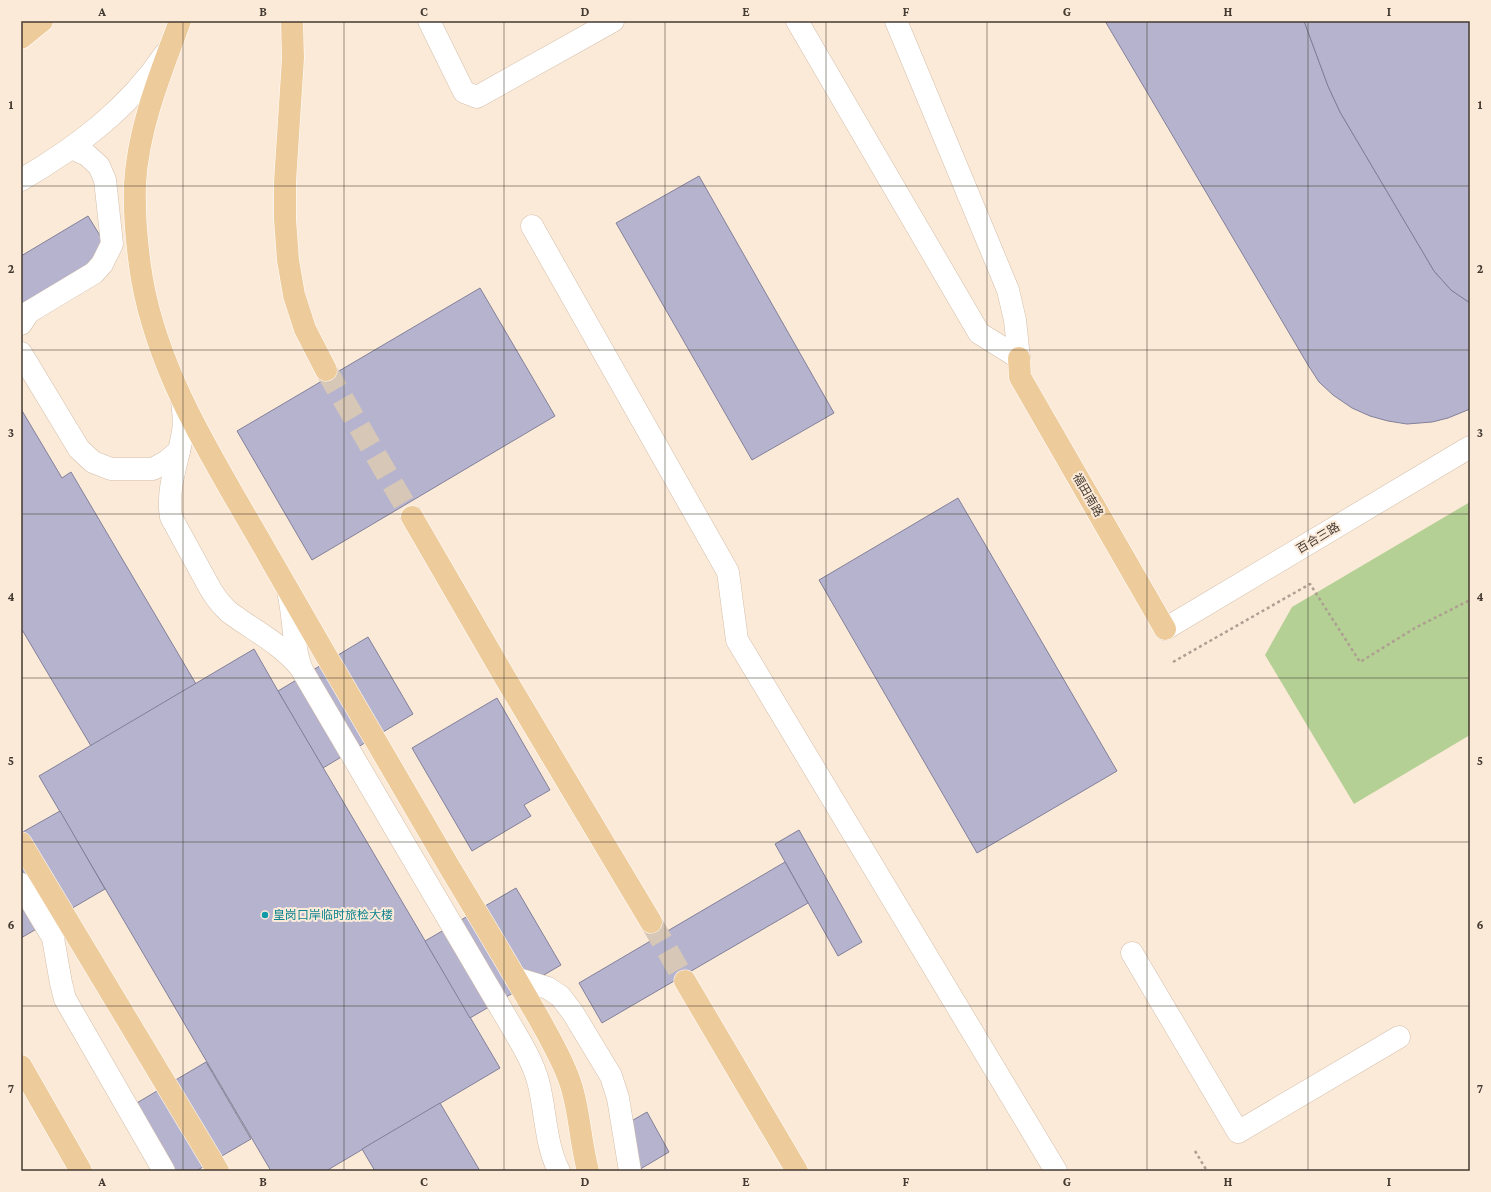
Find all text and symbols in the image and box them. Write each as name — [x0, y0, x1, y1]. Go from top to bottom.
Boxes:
text: A — [97, 4, 106, 19]
text: B — [259, 4, 267, 19]
text: C — [420, 4, 428, 19]
text: D — [581, 4, 590, 19]
text: E — [742, 4, 750, 19]
text: F — [903, 4, 910, 19]
text: G — [1063, 4, 1071, 19]
text: H — [1224, 4, 1233, 19]
text: I — [1387, 4, 1391, 19]
text: 1 — [9, 97, 14, 112]
text: 1 — [1478, 97, 1483, 112]
text: 2 — [8, 261, 15, 276]
text: 2 — [1477, 261, 1484, 276]
text: 3 — [8, 425, 14, 440]
text: 3 — [1477, 425, 1483, 440]
street label: 福田南路 — [1070, 471, 1106, 519]
street label: 百合三路 — [1294, 520, 1342, 556]
text: 4 — [7, 589, 15, 604]
text: 4 — [1476, 589, 1484, 604]
text: 5 — [8, 753, 14, 768]
text: 5 — [1477, 753, 1483, 768]
place label: 皇岗口岸临时旅检大楼 — [273, 908, 393, 922]
marker: 皇岗口岸临时旅检大楼 — [260, 910, 270, 920]
text: 6 — [7, 917, 15, 932]
text: 6 — [1476, 917, 1484, 932]
text: 7 — [8, 1081, 14, 1096]
text: 7 — [1477, 1081, 1483, 1096]
text: A — [97, 1174, 106, 1189]
text: B — [259, 1174, 267, 1189]
text: C — [420, 1174, 428, 1189]
text: D — [581, 1174, 590, 1189]
text: E — [742, 1174, 750, 1189]
text: F — [903, 1174, 910, 1189]
text: G — [1063, 1174, 1071, 1189]
text: H — [1224, 1174, 1233, 1189]
text: I — [1387, 1174, 1391, 1189]

